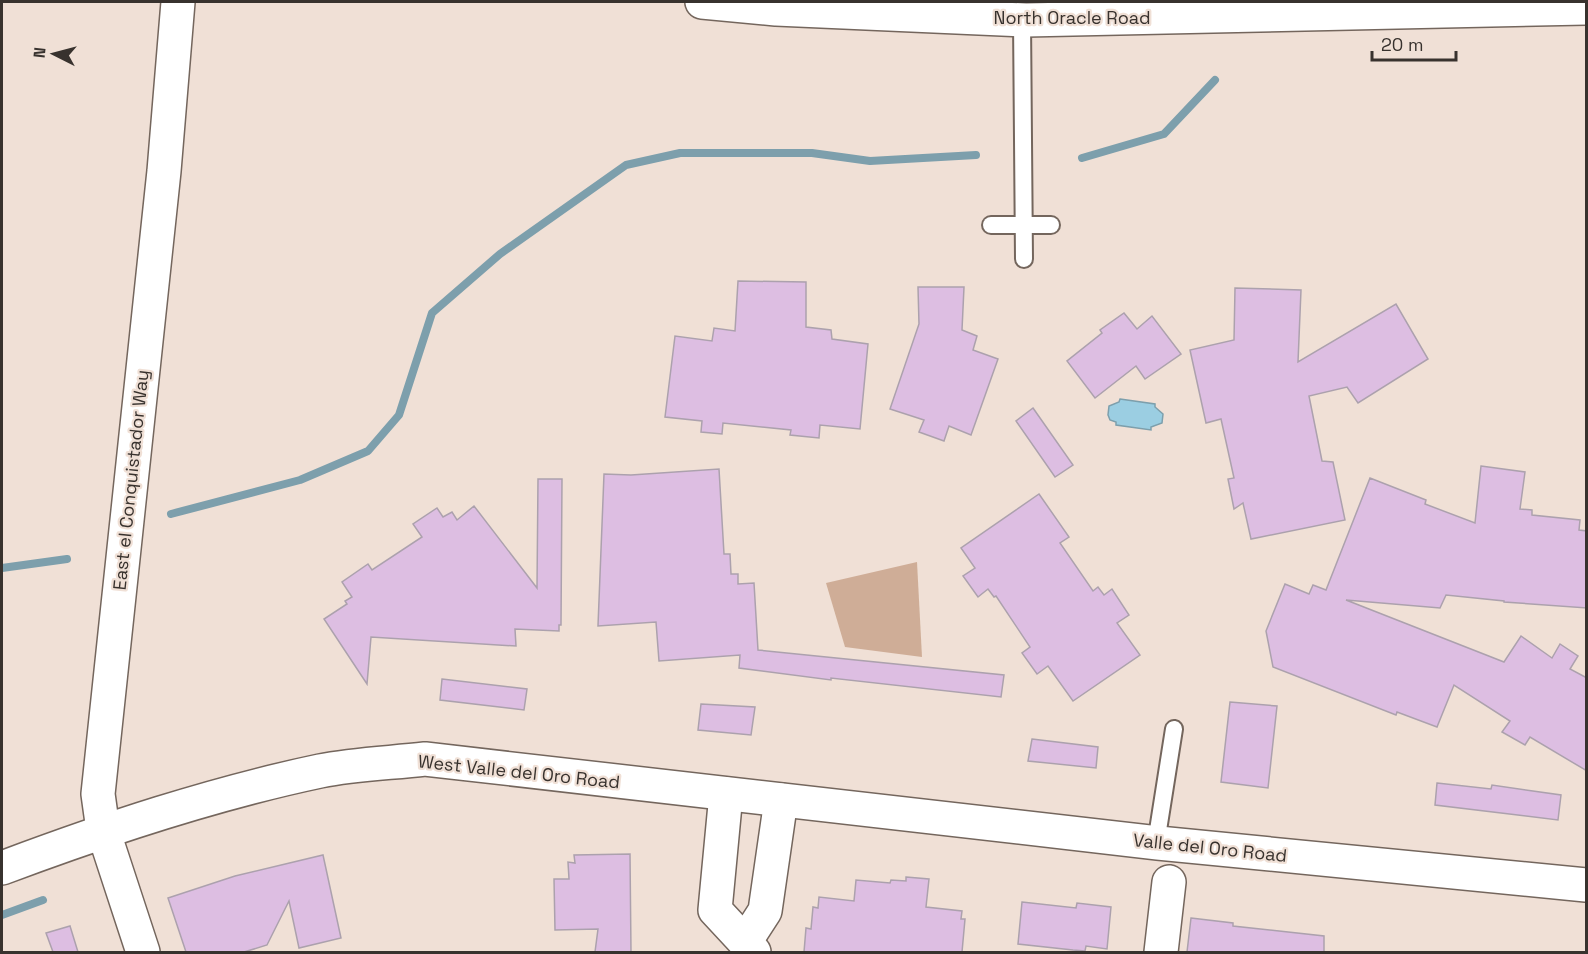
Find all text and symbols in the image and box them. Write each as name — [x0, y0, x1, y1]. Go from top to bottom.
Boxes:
street label: North Oracle Road — [993, 6, 1151, 29]
north arrow — [24, 24, 84, 84]
scale bar — [1372, 24, 1456, 62]
text: 20 m — [1381, 33, 1424, 56]
text: N — [29, 46, 51, 59]
street label: East el Conquistador Way — [107, 369, 154, 591]
street label: West Valle del Oro Road — [417, 749, 621, 794]
street label: Valle del Oro Road — [1132, 828, 1288, 867]

